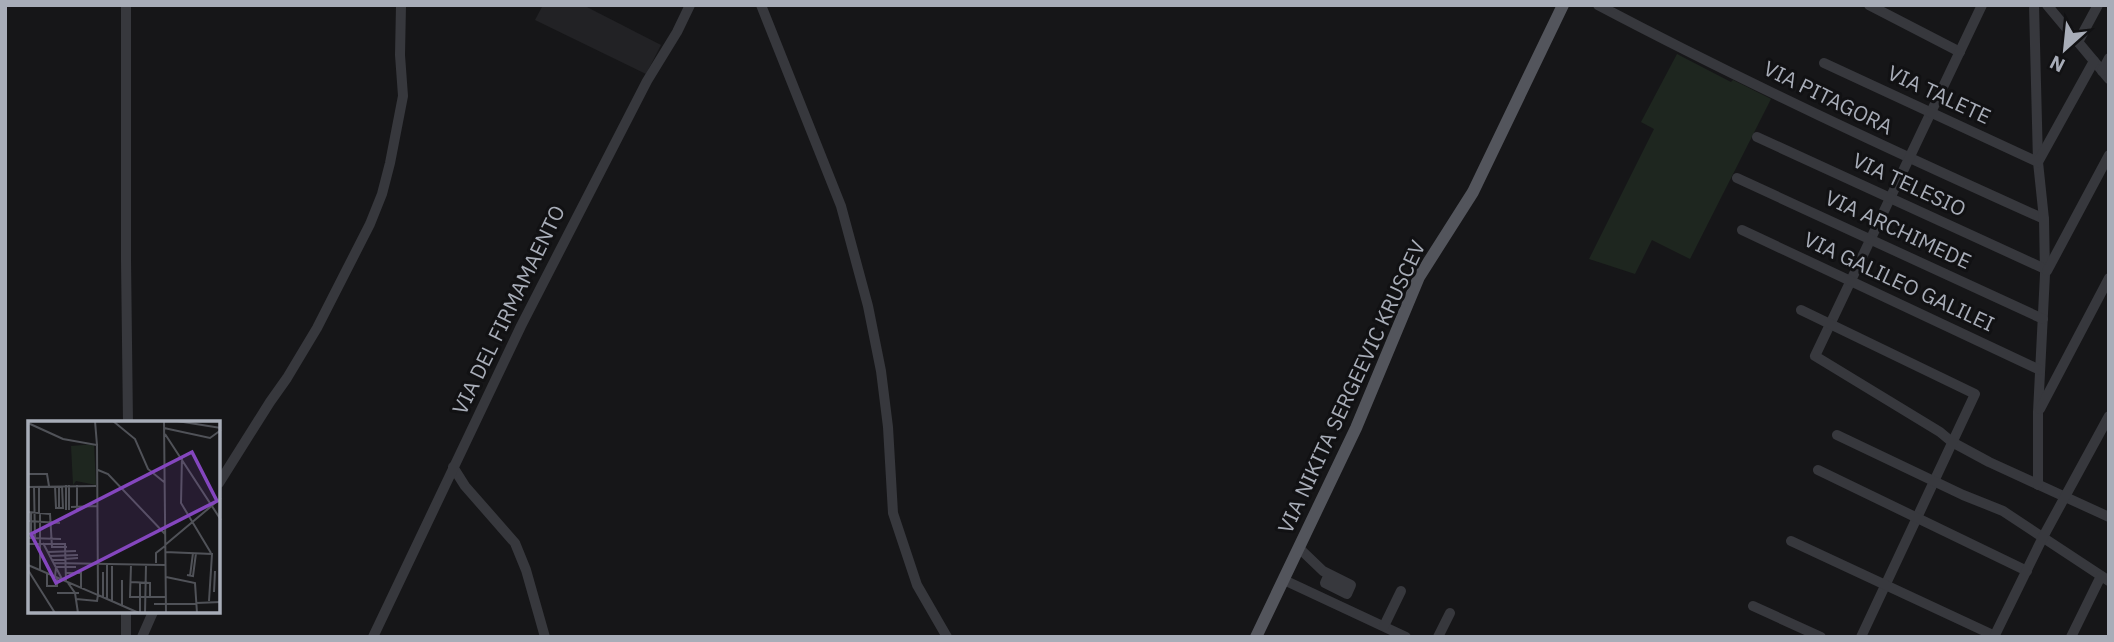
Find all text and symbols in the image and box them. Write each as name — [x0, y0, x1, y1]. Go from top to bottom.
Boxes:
north arrow — [2030, 14, 2100, 84]
text: N — [2046, 50, 2069, 78]
street label: VIA PITAGORA — [1759, 54, 1898, 141]
street label: VIA TALETE — [1883, 58, 1996, 130]
street label: VIA TELESIO — [1848, 146, 1971, 223]
street label: VIA ARCHIMEDE — [1821, 183, 1976, 275]
street label: VIA DEL FIRMAMAENTO — [445, 200, 571, 419]
street label: VIA GALILEO GALILEI — [1800, 225, 1999, 338]
street label: VIA NIKITA SERGEEVIC KRUSCEV — [1271, 235, 1431, 538]
inset map — [28, 421, 220, 614]

